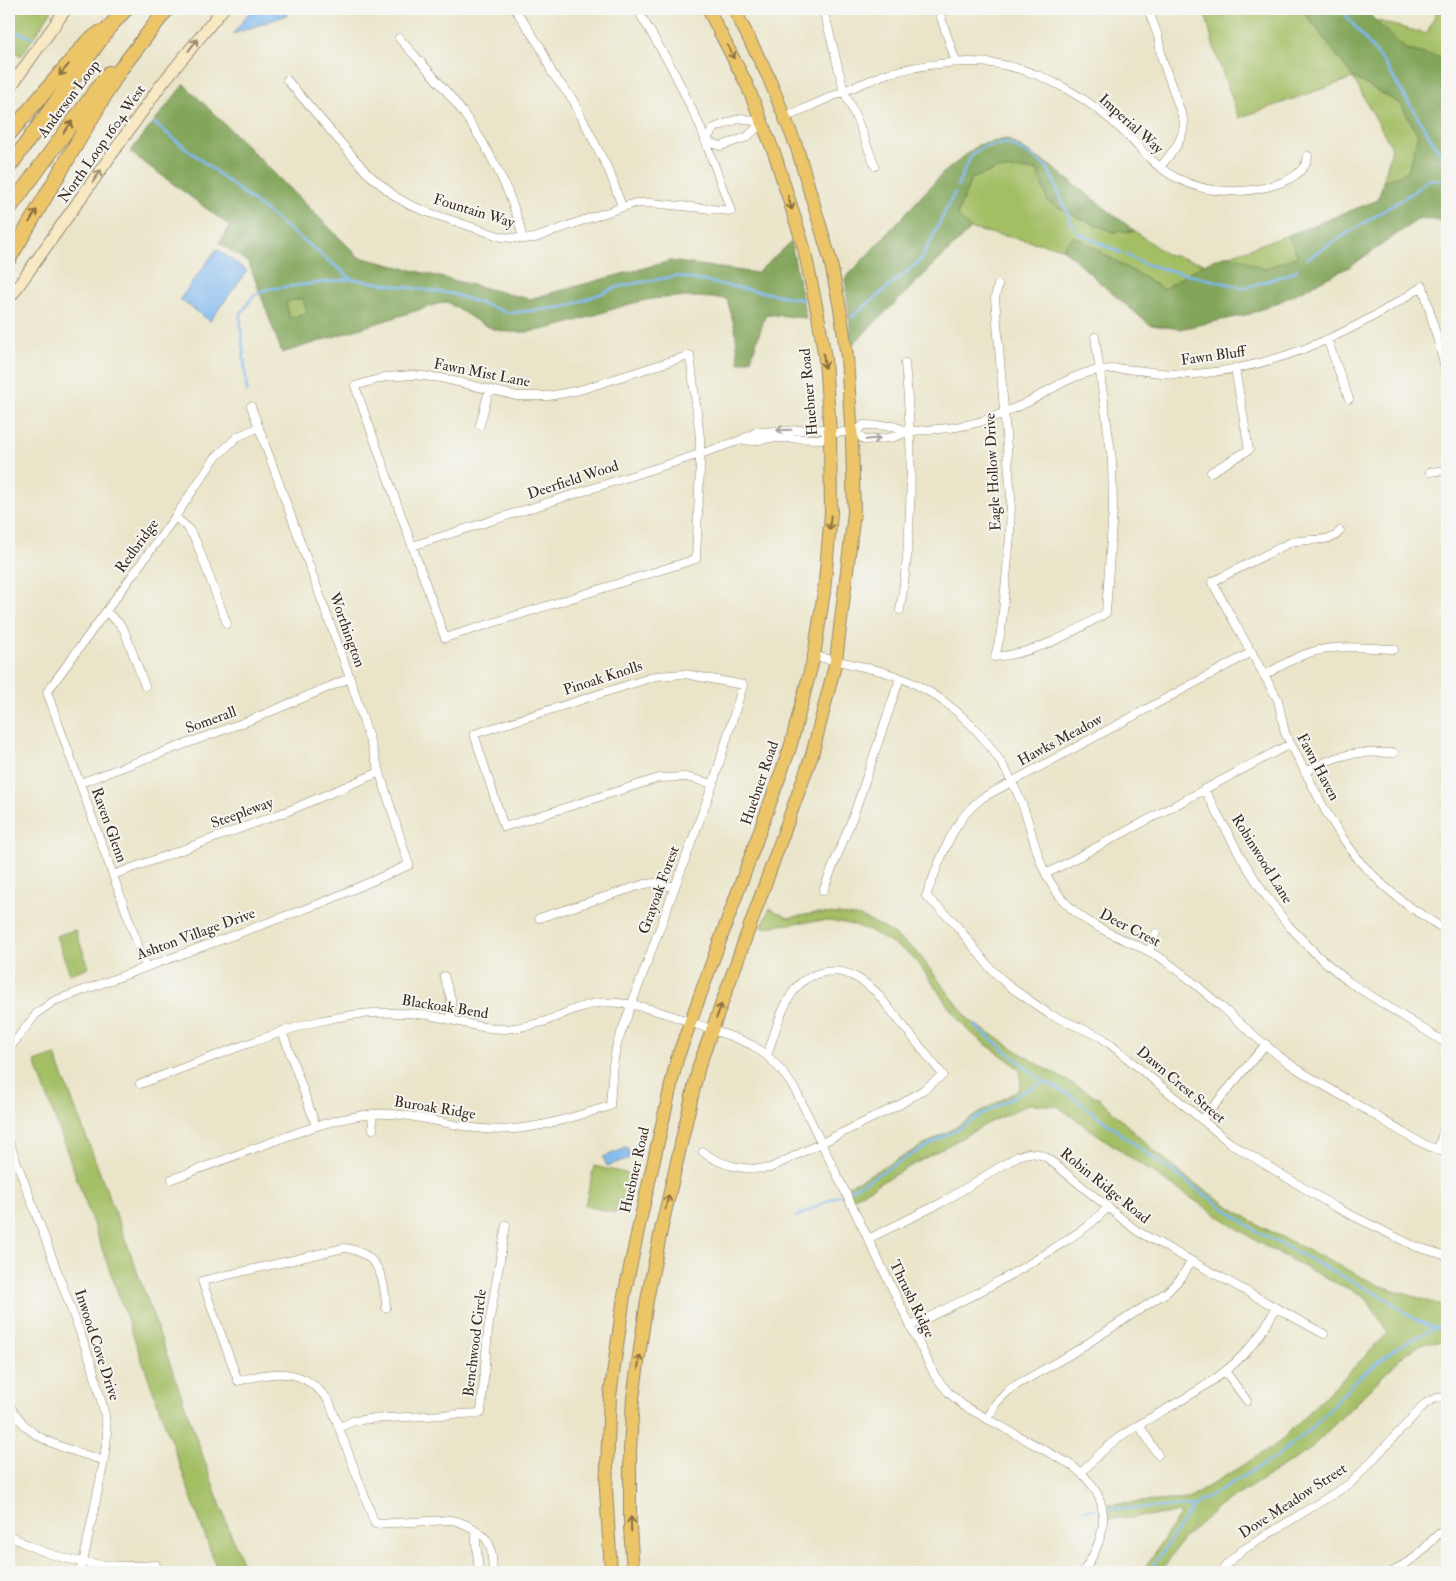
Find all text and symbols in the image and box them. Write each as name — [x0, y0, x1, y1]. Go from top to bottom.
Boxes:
one-way arrow — [187, 38, 198, 51]
one-way arrow — [727, 44, 736, 59]
street label: Anderson Loop — [33, 56, 106, 143]
one-way arrow — [58, 63, 69, 76]
street label: North Loop 1604 West — [54, 81, 151, 207]
street label: Imperial Way — [1094, 90, 1168, 159]
one-way arrow — [63, 121, 74, 134]
one-way arrow — [92, 169, 102, 183]
street label: Fountain Way — [431, 190, 517, 233]
one-way arrow — [786, 194, 796, 210]
one-way arrow — [28, 209, 38, 224]
street label: Fawn Bluff — [1179, 342, 1249, 370]
street label: Huebner Road — [796, 347, 822, 436]
one-way arrow — [820, 353, 829, 369]
street label: Fawn Mist Lane — [432, 354, 532, 392]
street label: Eagle Hollow Drive — [980, 412, 1006, 532]
one-way arrow — [777, 425, 793, 435]
one-way arrow — [865, 434, 881, 444]
street label: Deerfield Wood — [525, 456, 622, 504]
street label: Redbridge — [111, 515, 163, 577]
one-way arrow — [825, 515, 835, 531]
street label: Worthington — [324, 589, 369, 670]
street label: Pinoak Knolls — [561, 656, 645, 700]
street label: Somerall — [183, 702, 239, 738]
street label: Hawks Meadow — [1014, 709, 1106, 770]
street label: Fawn Haven — [1292, 730, 1344, 804]
street label: Huebner Road — [737, 738, 783, 828]
street label: Raven Glenn — [87, 785, 131, 865]
street label: Steepleway — [208, 793, 277, 834]
street label: Robinwood Lane — [1227, 811, 1297, 907]
street label: Grayoak Forest — [634, 843, 684, 937]
street label: Ashton Village Drive — [133, 904, 258, 965]
street label: Deer Crest — [1096, 905, 1164, 952]
street label: Blackoak Bend — [400, 991, 490, 1023]
one-way arrow — [715, 1004, 724, 1020]
street label: Dawn Crest Street — [1133, 1042, 1229, 1128]
street label: Buroak Ridge — [393, 1092, 477, 1124]
street label: Huebner Road — [616, 1125, 654, 1215]
street label: Robin Ridge Road — [1056, 1144, 1154, 1228]
one-way arrow — [663, 1194, 672, 1210]
street label: Thrush Ridge — [885, 1257, 939, 1341]
street label: Inwood Cove Drive — [70, 1287, 124, 1403]
street label: Benchwood Circle — [459, 1288, 491, 1398]
one-way arrow — [634, 1354, 644, 1370]
street label: Dove Meadow Street — [1235, 1459, 1351, 1543]
one-way arrow — [626, 1516, 635, 1532]

